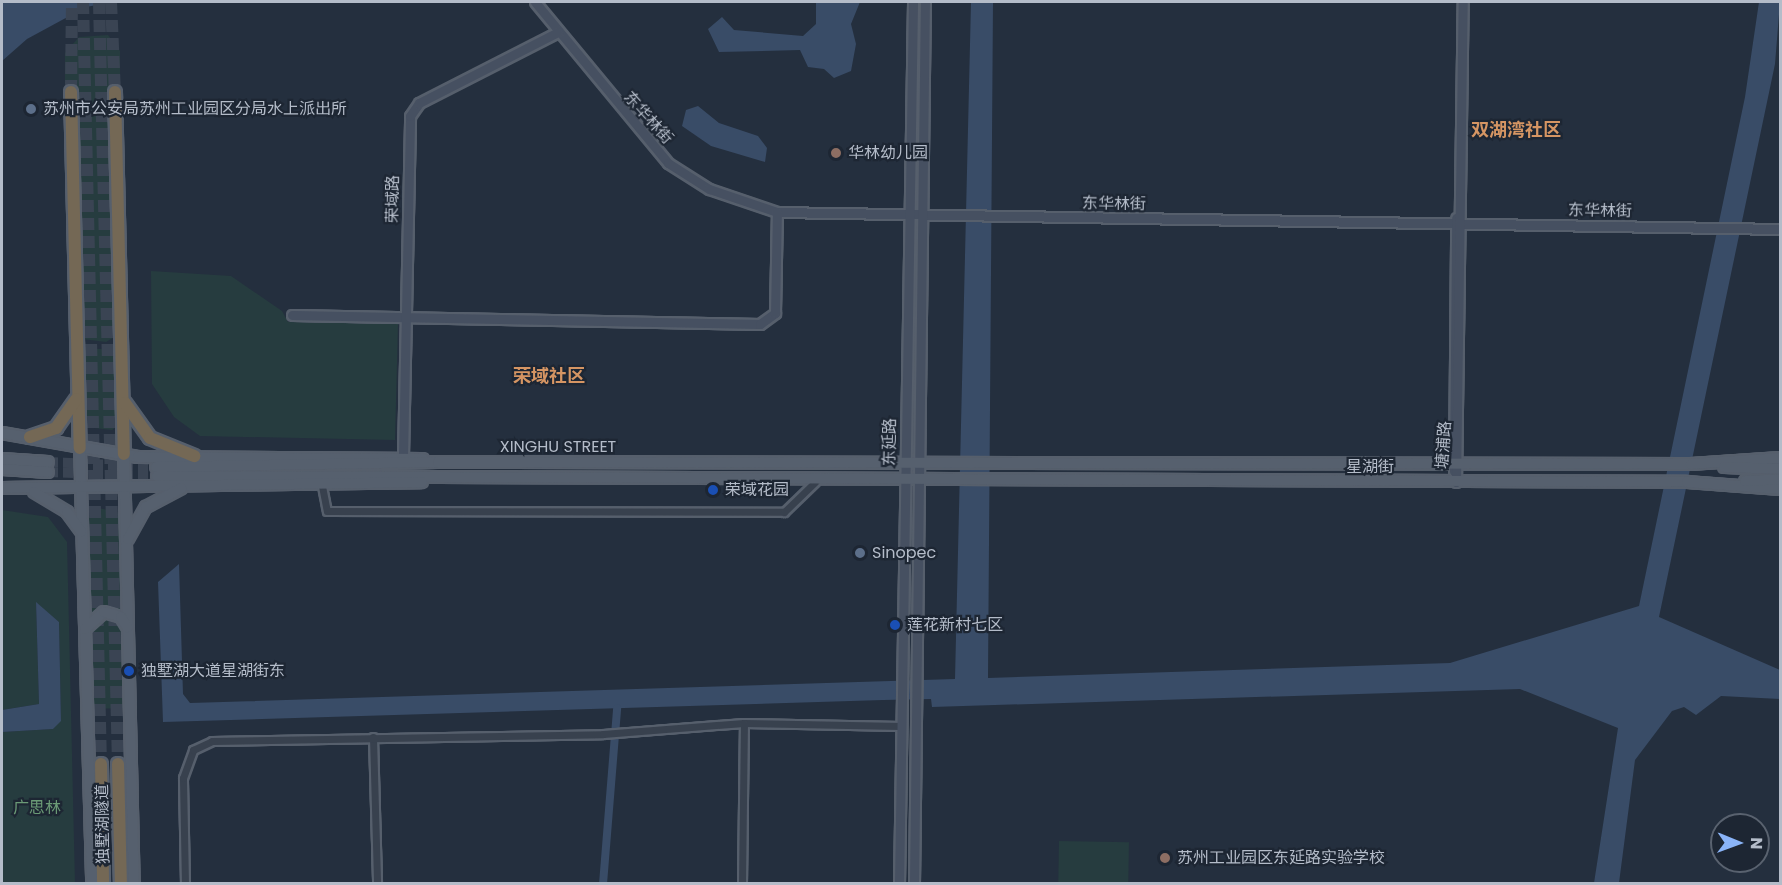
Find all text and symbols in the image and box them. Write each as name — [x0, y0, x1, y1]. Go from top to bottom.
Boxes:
street label: 东华林街 — [619, 88, 677, 148]
place label: 苏州市公安局苏州工业园区分局水上派出所 — [43, 99, 347, 119]
marker: 苏州市公安局苏州工业园区分局水上派出所 — [24, 102, 38, 116]
district label: 双湖湾社区 — [1471, 119, 1561, 141]
place label: 华林幼儿园 — [848, 143, 928, 163]
marker: 华林幼儿园 — [829, 146, 843, 160]
street label: 荣域路 — [383, 175, 403, 223]
street label: 东华林街 — [1082, 194, 1146, 214]
street label: 东华林街 — [1568, 201, 1632, 221]
district label: 荣域社区 — [513, 365, 585, 387]
street label: 东延路 — [880, 418, 900, 466]
street label: 塘浦路 — [1433, 420, 1455, 470]
street label: XINGHU STREET — [500, 437, 616, 457]
street label: 星湖街 — [1346, 457, 1394, 477]
place label: 荣域花园 — [725, 480, 789, 500]
marker: 荣域花园 — [706, 483, 720, 497]
place label: Sinopec — [872, 543, 936, 563]
marker: Sinopec — [853, 546, 867, 560]
place label: 莲花新村七区 — [907, 615, 1003, 635]
marker: 莲花新村七区 — [888, 618, 902, 632]
place label: 独墅湖大道星湖街东 — [141, 661, 285, 681]
marker: 独墅湖大道星湖街东 — [122, 664, 136, 678]
street label: 独墅湖隧道 — [93, 784, 113, 864]
park label: 广思林 — [13, 798, 61, 818]
north arrow — [1710, 813, 1770, 873]
text: N — [1745, 837, 1768, 850]
place label: 苏州工业园区东延路实验学校 — [1177, 848, 1385, 868]
marker: 苏州工业园区东延路实验学校 — [1158, 851, 1172, 865]

